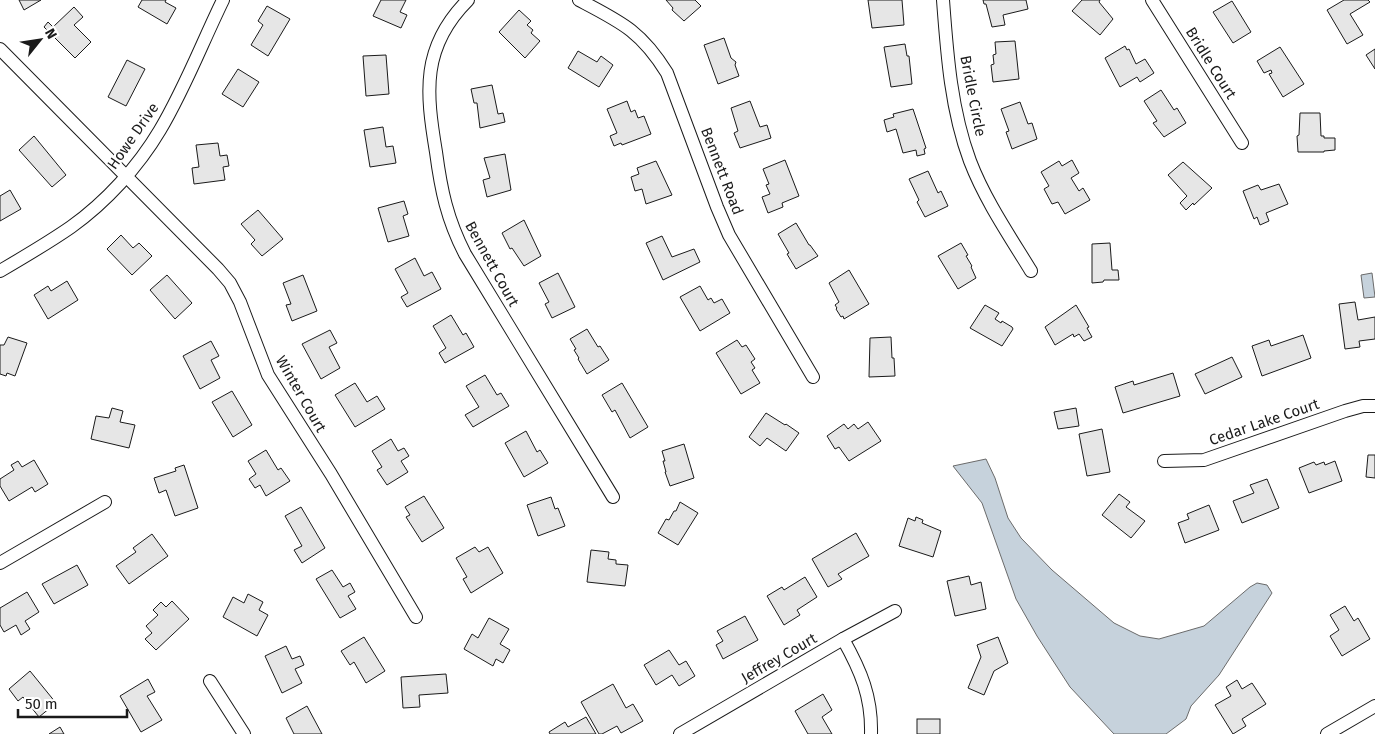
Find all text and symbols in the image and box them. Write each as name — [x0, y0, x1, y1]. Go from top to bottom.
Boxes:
north arrow — [15, 15, 65, 65]
street label: Bridle Court — [1182, 24, 1240, 103]
text: N — [41, 25, 61, 42]
street label: Bridle Circle — [956, 54, 990, 138]
street label: Howe Drive — [104, 99, 162, 173]
street label: Bennett Road — [697, 125, 747, 217]
street label: Bennett Court — [461, 218, 523, 310]
street label: Winter Court — [272, 353, 330, 436]
street label: Cedar Lake Court — [1207, 395, 1322, 449]
street label: Jeffrey Court — [738, 629, 821, 687]
scale bar — [18, 686, 126, 718]
text: 50 m — [25, 695, 58, 713]

